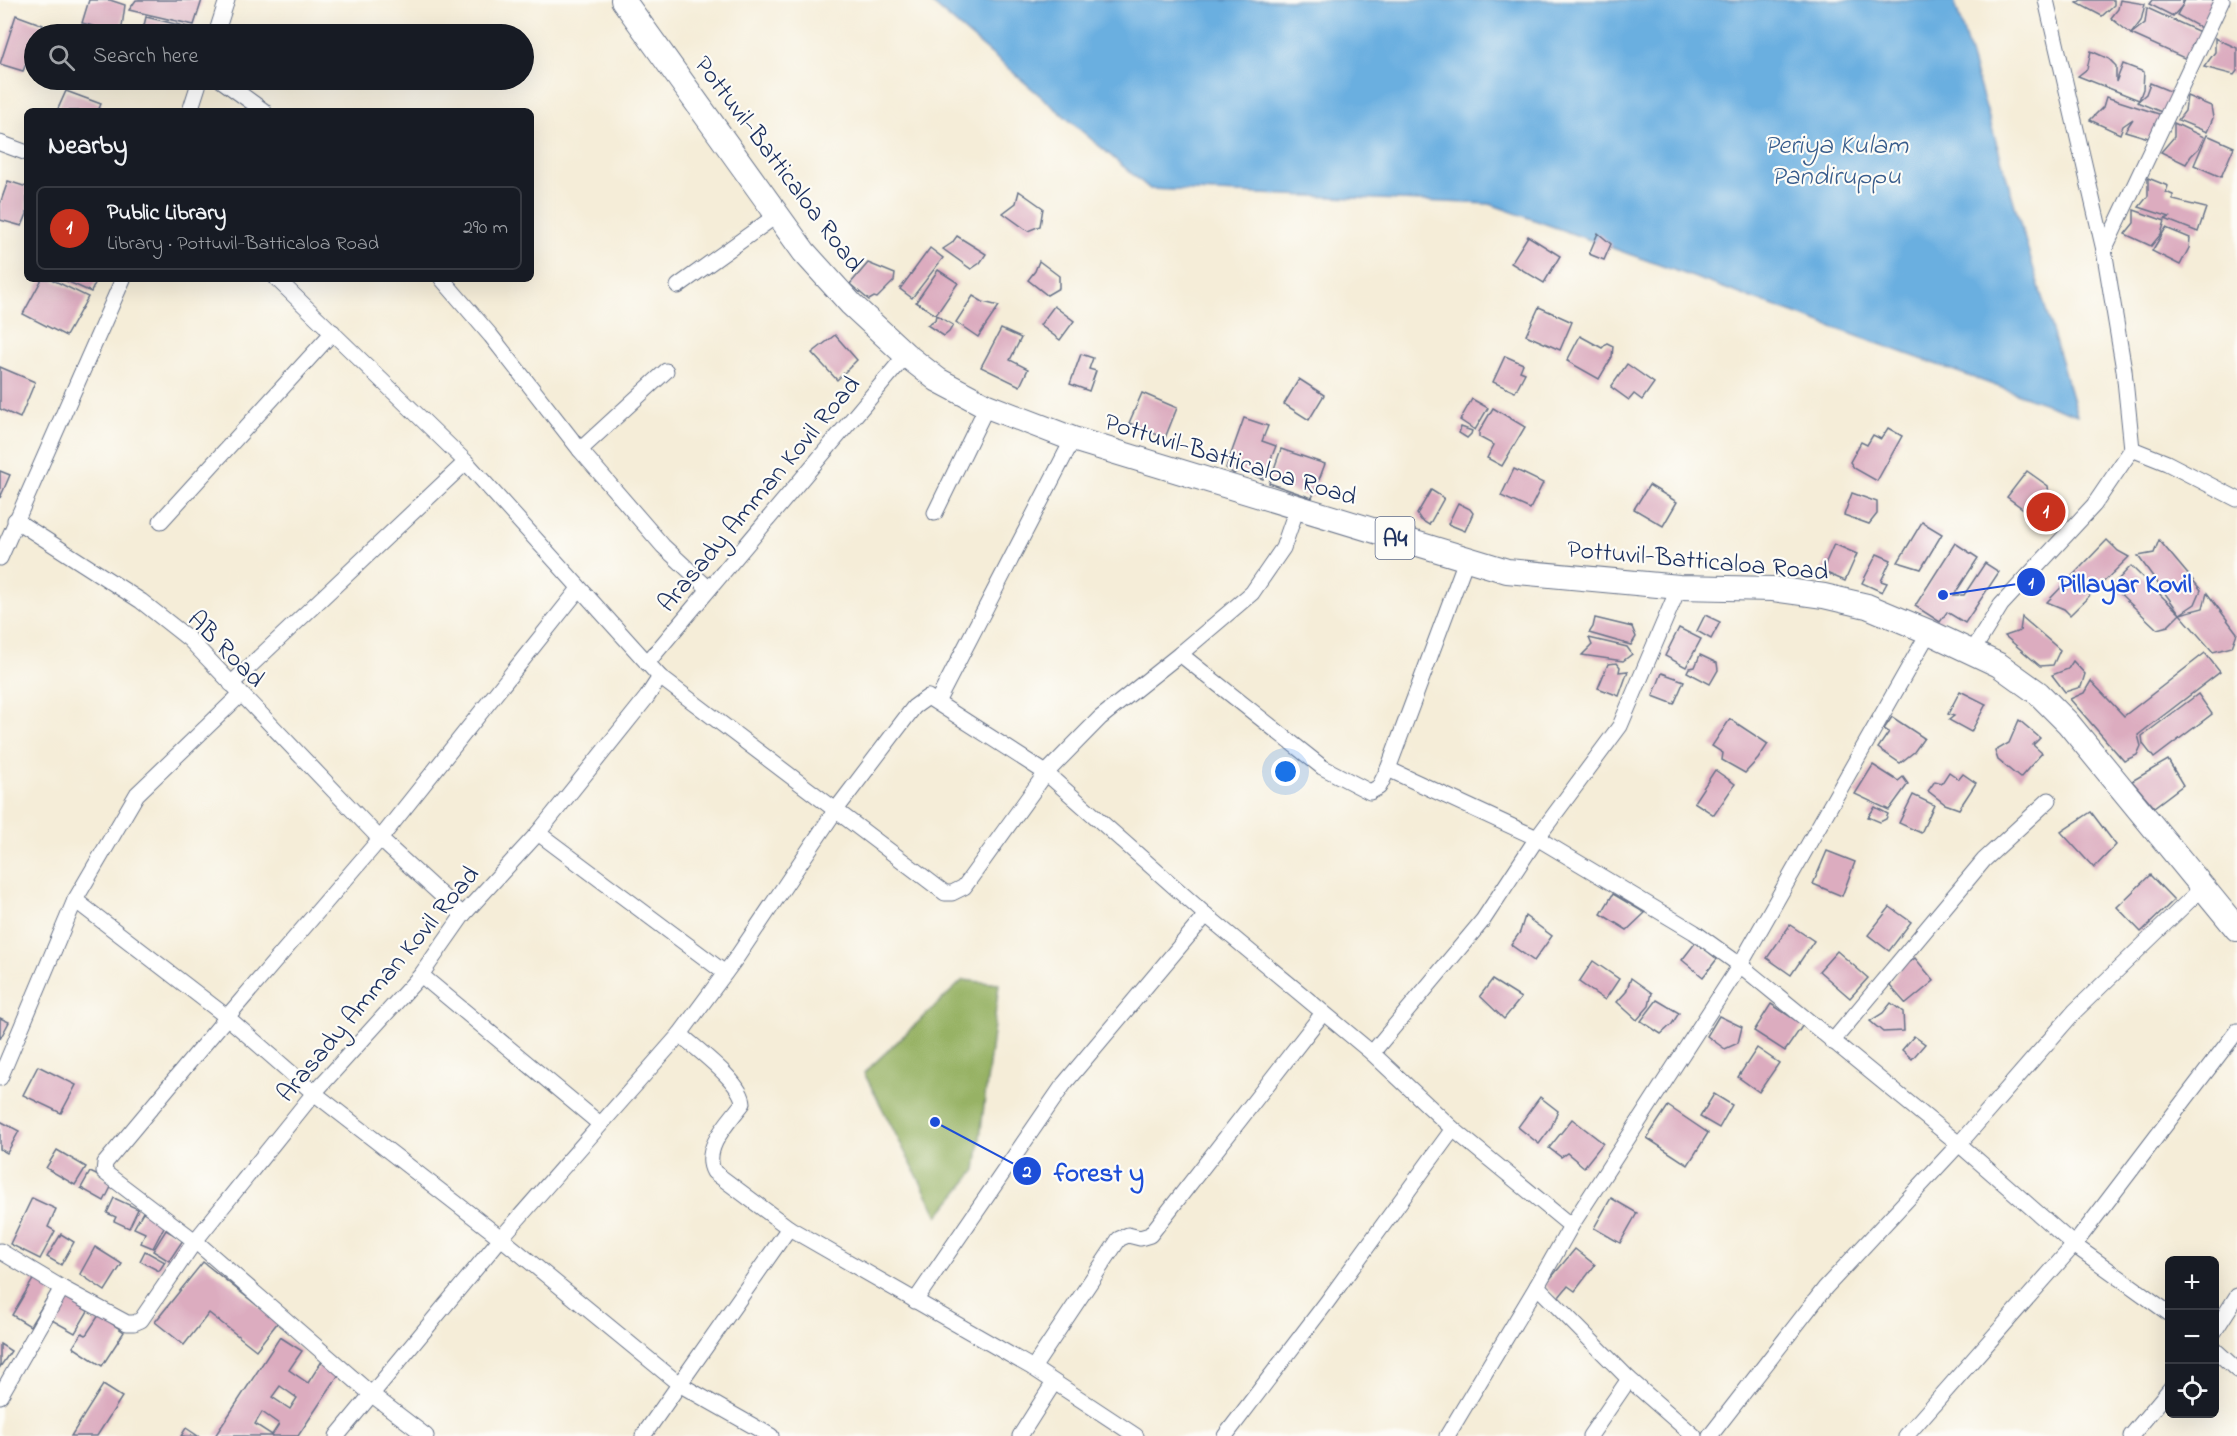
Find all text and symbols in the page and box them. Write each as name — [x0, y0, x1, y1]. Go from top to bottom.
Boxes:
search box — [24, 24, 534, 90]
icon: search — [45, 41, 78, 74]
text: Search here — [93, 41, 198, 73]
street label: Pottuvil-Batticaloa Road — [683, 49, 872, 281]
water label: Periya Kulam Pandiruppu — [1764, 127, 1909, 197]
text: Nearby — [48, 128, 127, 166]
text: Public Library — [107, 198, 226, 230]
text: 1 — [66, 214, 73, 243]
text: 290 m — [463, 214, 508, 243]
text: Library · Pottuvil-Batticaloa Road — [107, 230, 379, 259]
street label: Arasady Amman Kovil Road — [650, 368, 871, 622]
street label: Pottuvil-Batticaloa Road — [1099, 404, 1361, 518]
pin: 1 — [2026, 490, 2066, 534]
road number: A4 — [1376, 517, 1414, 559]
street label: Pottuvil-Batticaloa Road — [1565, 532, 1830, 592]
callout: Pillayar Kovil — [2016, 560, 2204, 605]
text: Pillayar Kovil — [2058, 566, 2192, 605]
text: 1 — [2028, 571, 2034, 597]
street label: AB Road — [177, 603, 273, 698]
your location — [1271, 757, 1300, 786]
street label: Arasady Amman Kovil Road — [269, 858, 490, 1112]
callout: forest y — [1012, 1149, 1156, 1194]
text: forest y — [1053, 1155, 1144, 1194]
text: 2 — [1022, 1160, 1032, 1186]
map controls — [2165, 1256, 2219, 1418]
button: + — [2165, 1256, 2219, 1310]
button: − — [2165, 1310, 2219, 1364]
button: locate — [2165, 1364, 2219, 1418]

